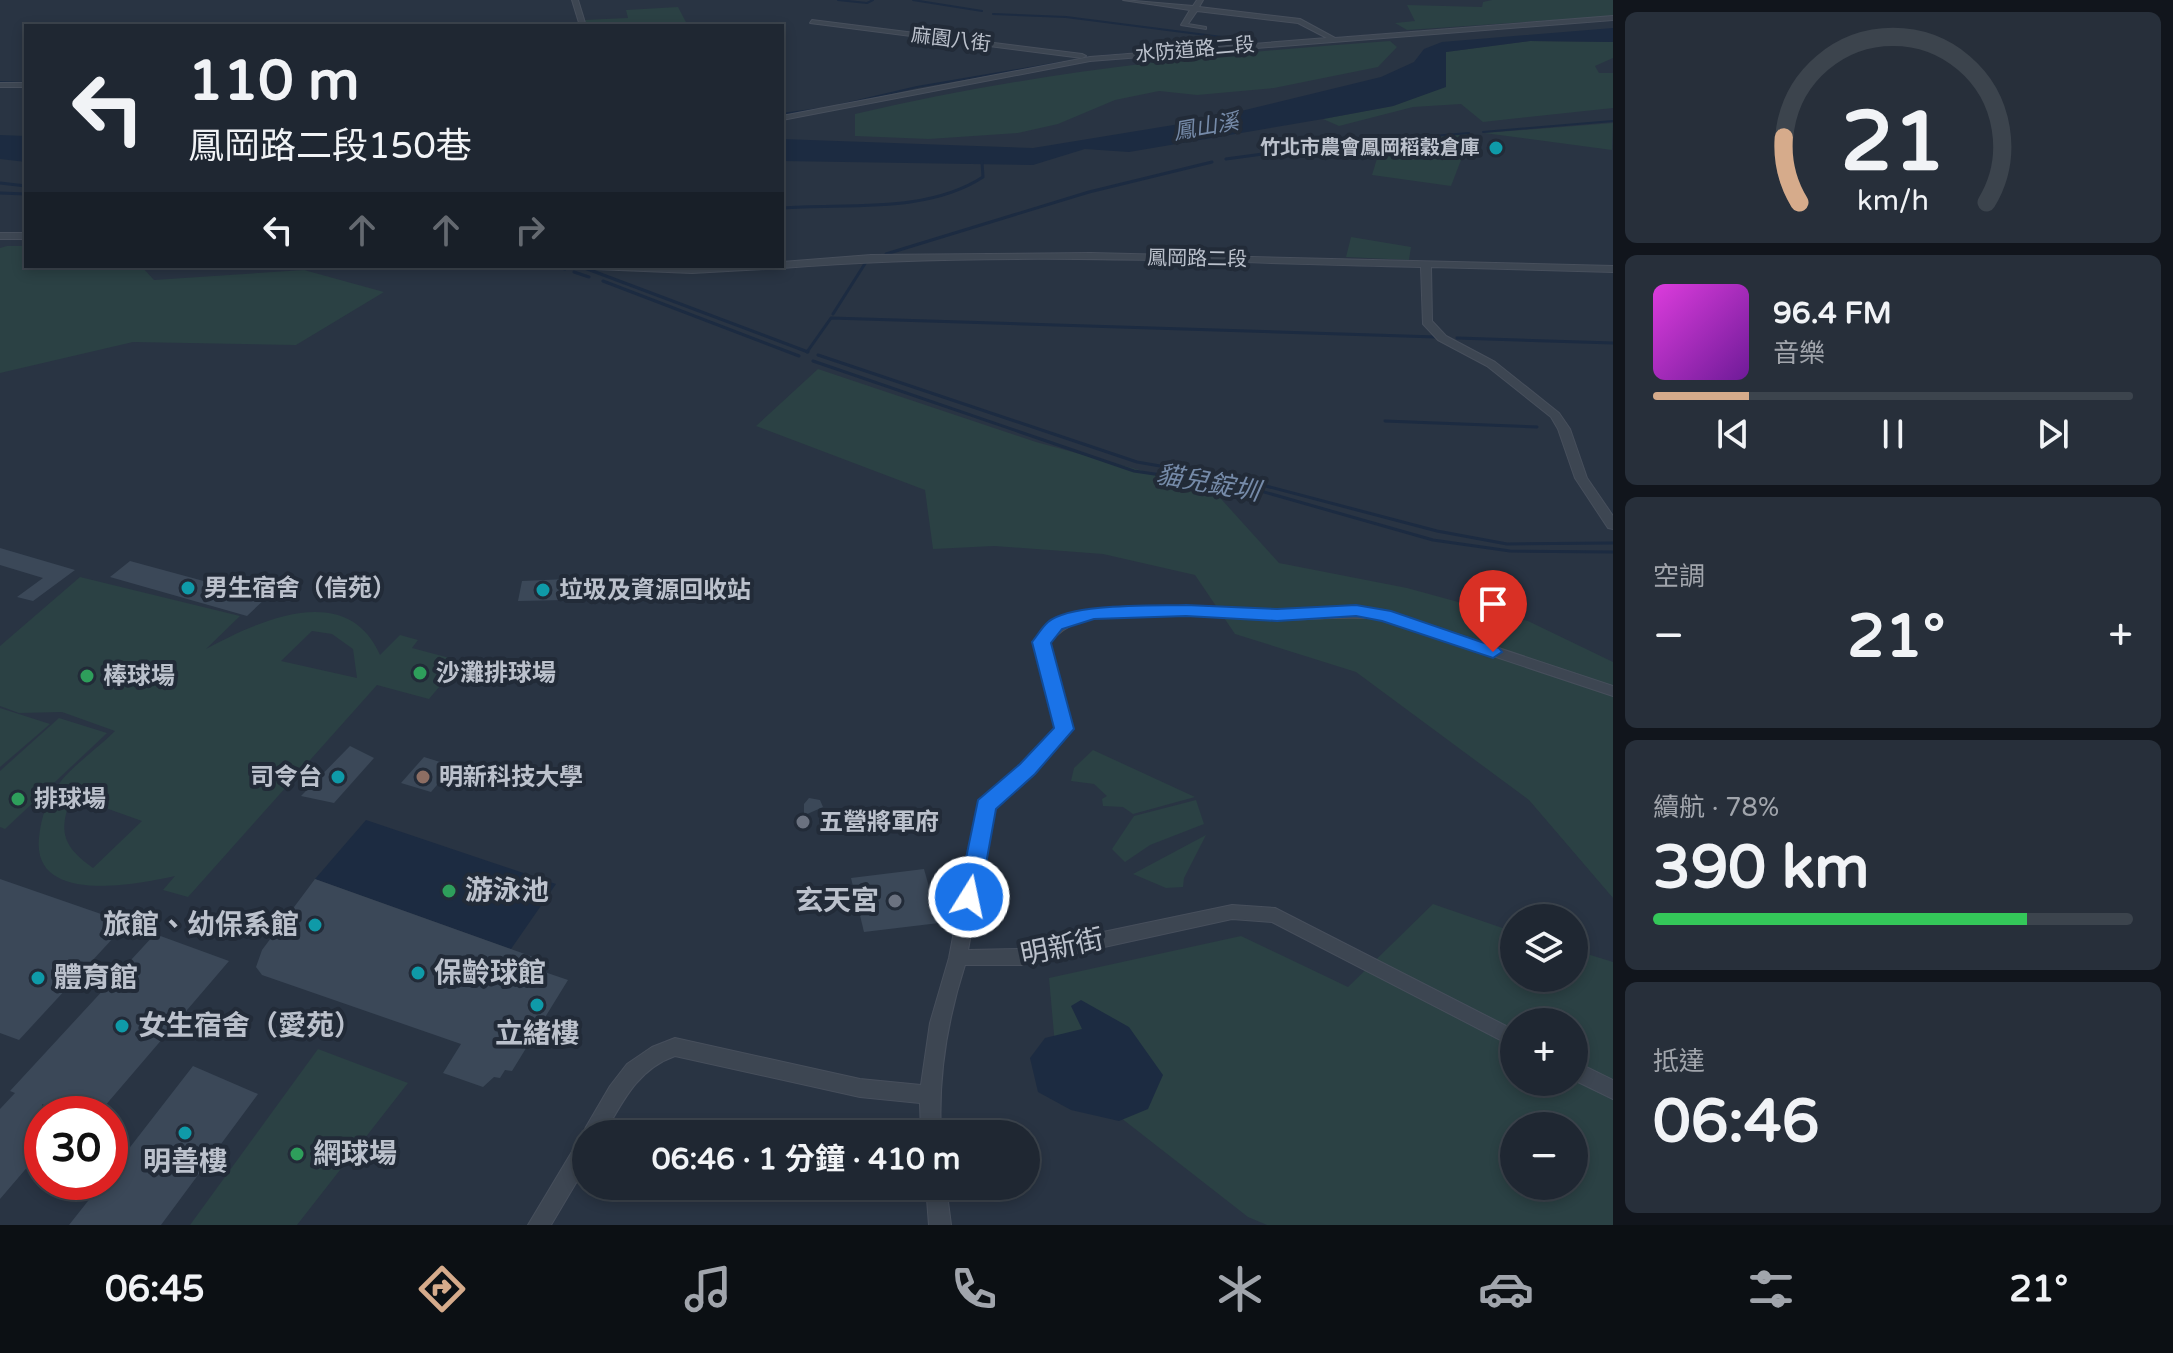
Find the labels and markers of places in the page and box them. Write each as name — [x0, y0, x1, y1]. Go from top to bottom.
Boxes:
place label: 竹北市農會鳳岡稻穀倉庫 — [1260, 136, 1480, 160]
marker: 竹北市農會鳳岡稻穀倉庫 — [1487, 139, 1505, 157]
pin — [1459, 570, 1527, 652]
place label: 男生宿舍（信苑） — [204, 574, 396, 603]
place label: 垃圾及資源回收站 — [559, 576, 751, 605]
marker: 男生宿舍（信苑） — [179, 579, 197, 597]
marker: 垃圾及資源回收站 — [534, 581, 552, 599]
place label: 沙灘排球場 — [436, 659, 556, 688]
place label: 棒球場 — [103, 662, 175, 691]
marker: 沙灘排球場 — [411, 664, 429, 682]
marker: 棒球場 — [78, 667, 96, 685]
place label: 司令台 — [250, 763, 322, 792]
place label: 明新科技大學 — [439, 763, 583, 792]
marker: 司令台 — [329, 768, 347, 786]
marker: 明新科技大學 — [414, 768, 432, 786]
place label: 排球場 — [34, 785, 106, 814]
marker: 排球場 — [9, 790, 27, 808]
place label: 五營將軍府 — [819, 808, 939, 837]
marker: 五營將軍府 — [794, 813, 812, 831]
place label: 游泳池 — [465, 874, 549, 908]
marker: 游泳池 — [440, 882, 458, 900]
place label: 玄天宮 — [795, 884, 879, 918]
marker: 玄天宮 — [886, 892, 904, 910]
place label: 旅館、幼保系館 — [103, 908, 299, 942]
marker: 旅館、幼保系館 — [306, 916, 324, 934]
place label: 保齡球館 — [434, 956, 546, 990]
place label: 體育館 — [54, 961, 138, 995]
marker: 保齡球館 — [409, 964, 427, 982]
marker: 體育館 — [29, 969, 47, 987]
marker: 立緒樓 — [528, 996, 546, 1014]
place label: 女生宿舍（愛苑） — [138, 1009, 362, 1043]
marker: 女生宿舍（愛苑） — [113, 1017, 131, 1035]
place label: 立緒樓 — [495, 1017, 579, 1051]
marker: 明善樓 — [176, 1124, 194, 1142]
place label: 網球場 — [313, 1137, 397, 1171]
place label: 明善樓 — [143, 1145, 227, 1179]
marker: 網球場 — [288, 1145, 306, 1163]

